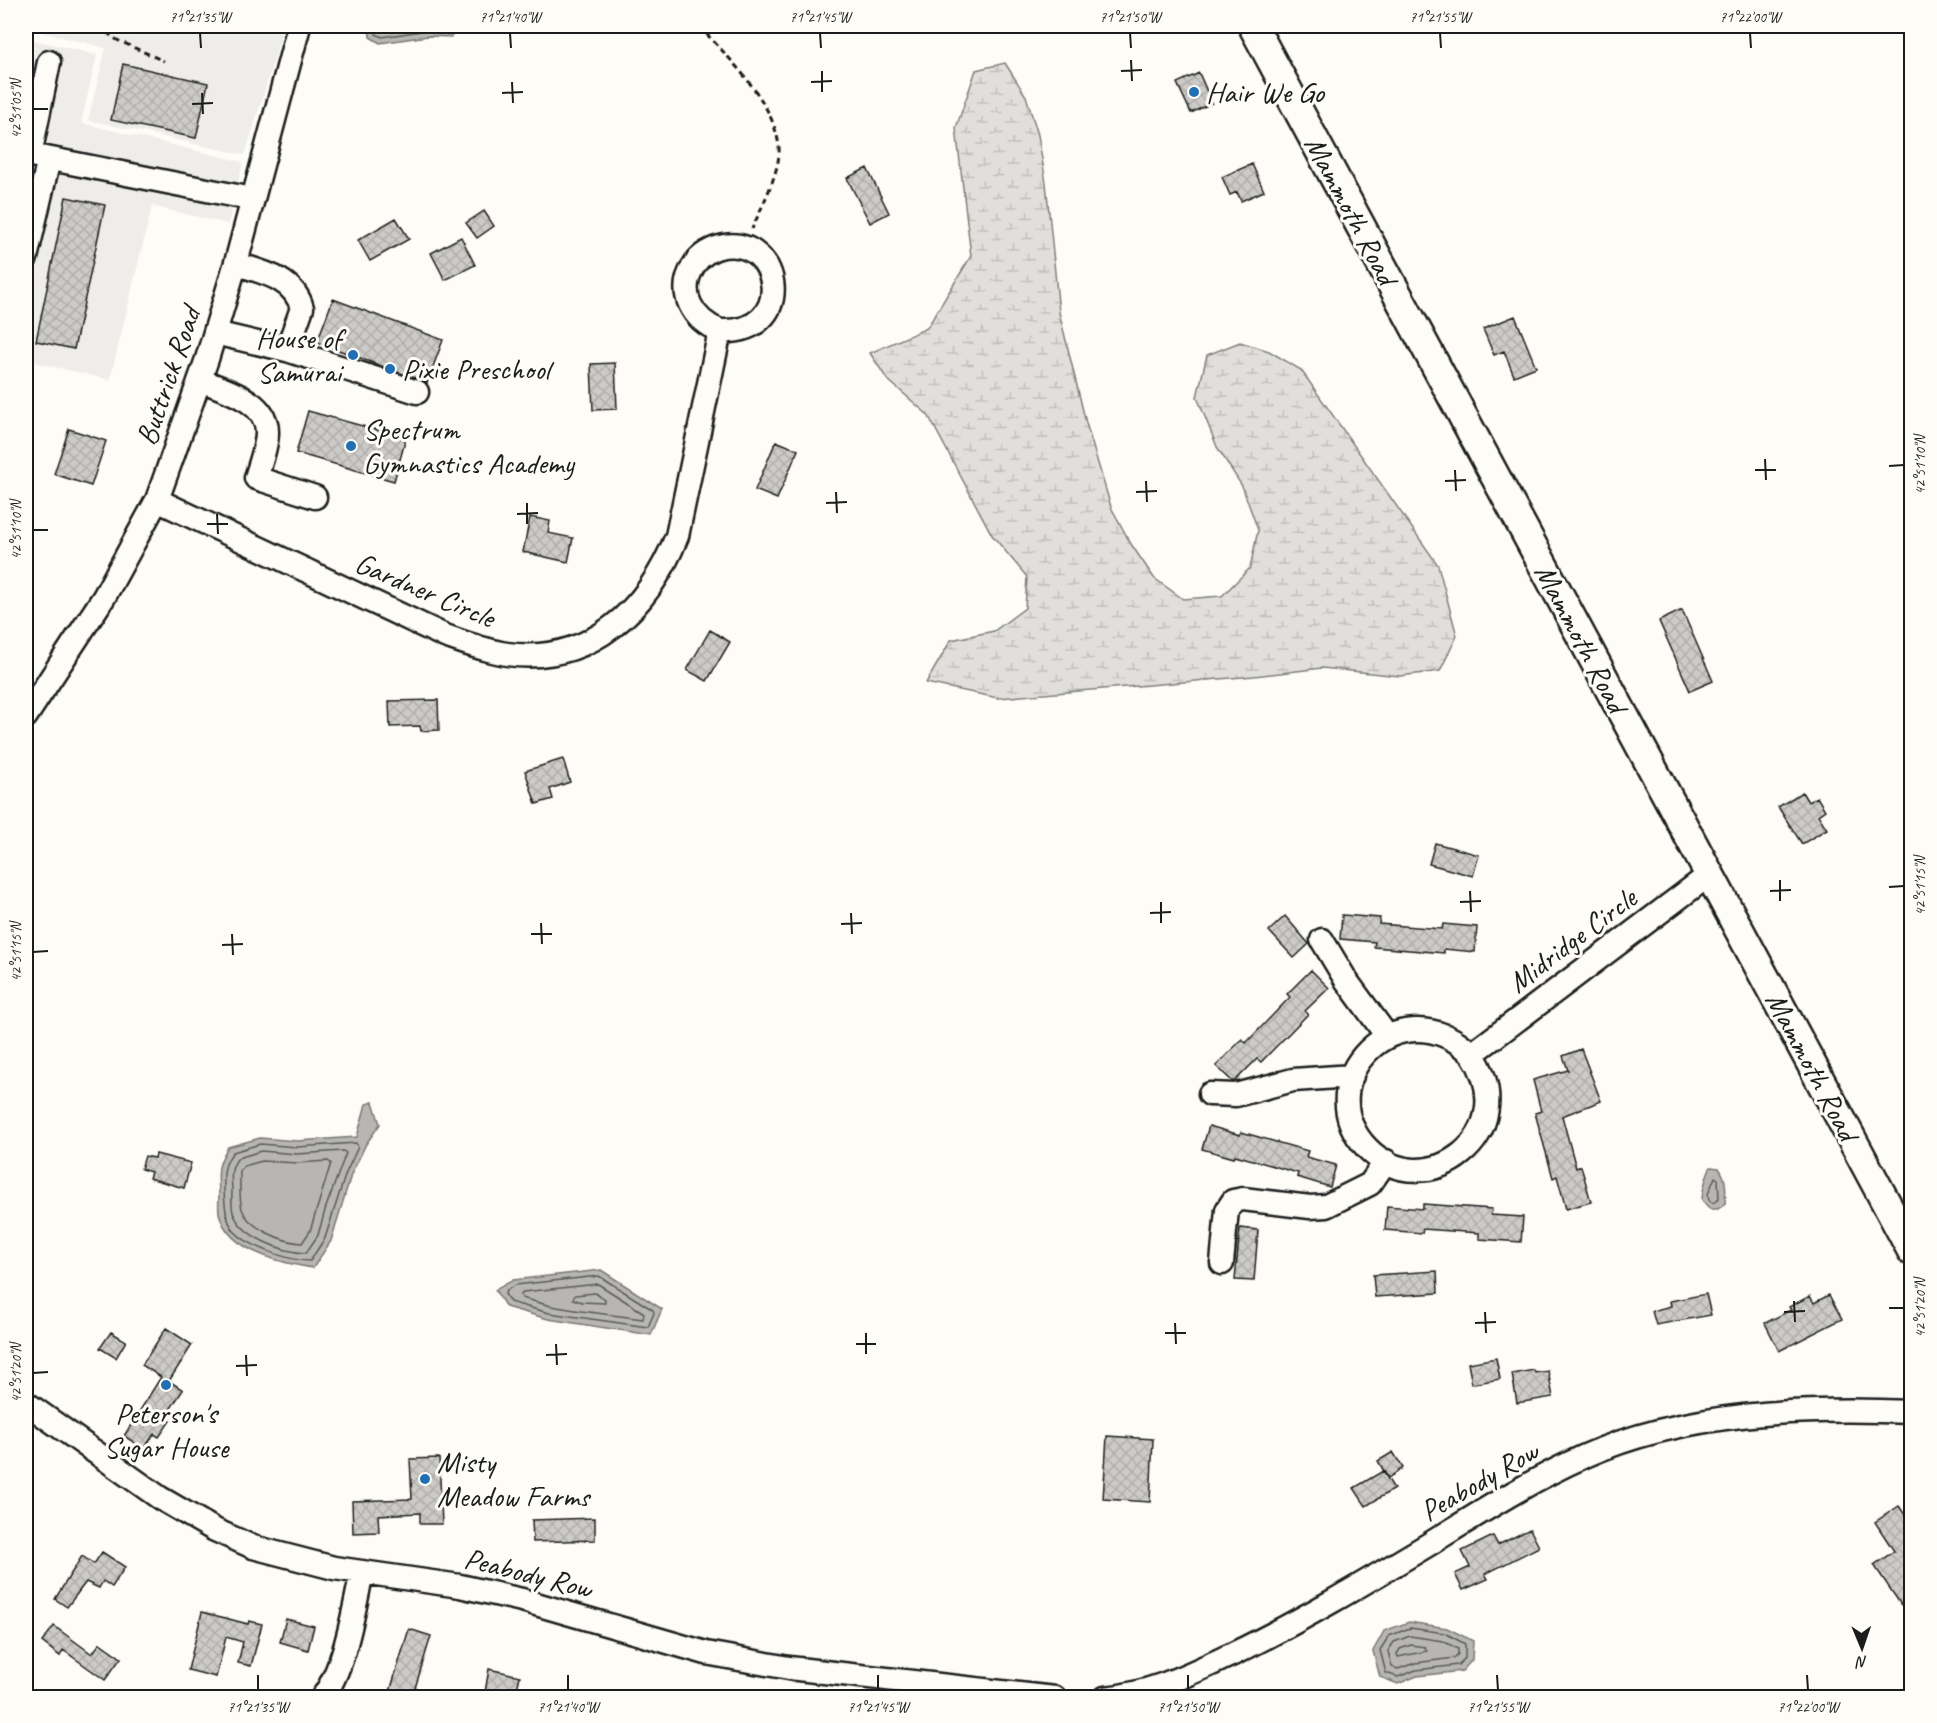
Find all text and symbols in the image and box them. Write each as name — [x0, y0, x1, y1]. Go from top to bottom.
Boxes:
text: 71°21'35"W — [170, 8, 234, 27]
text: 71°21'40"W — [480, 8, 544, 27]
text: 71°21'45"W — [790, 8, 854, 27]
text: 71°21'50"W — [1100, 8, 1164, 27]
text: 71°21'55"W — [1410, 8, 1474, 27]
text: 71°22'00"W — [1720, 8, 1784, 27]
place label: Hair We Go — [1206, 73, 1325, 111]
text: 42°51'05"N — [7, 76, 26, 139]
marker: Hair We Go — [1187, 85, 1201, 99]
street label: Mammoth Road — [1296, 129, 1408, 295]
street label: Buttrick Road — [127, 298, 211, 450]
place label: House of Samurai — [256, 319, 347, 391]
marker: House of Samurai — [346, 348, 360, 362]
place label: Pixie Preschool — [402, 350, 555, 388]
marker: Pixie Preschool — [383, 362, 397, 376]
place label: Spectrum Gymnastics Academy — [363, 410, 575, 482]
text: 42°51'10"N — [1911, 432, 1930, 495]
marker: Spectrum Gymnastics Academy — [344, 439, 358, 453]
text: 42°51'10"N — [7, 497, 26, 560]
street label: Gardner Circle — [349, 544, 503, 637]
street label: Mammoth Road — [1526, 557, 1638, 723]
text: 42°51'15"N — [1911, 853, 1930, 916]
street label: Midridge Circle — [1500, 878, 1646, 1001]
text: 42°51'15"N — [7, 919, 26, 982]
street label: Mammoth Road — [1757, 985, 1869, 1151]
text: 42°51'20"N — [1911, 1275, 1930, 1338]
text: 42°51'20"N — [7, 1340, 26, 1403]
marker: Peterson's Sugar House — [159, 1378, 173, 1392]
place label: Peterson's Sugar House — [104, 1394, 230, 1466]
street label: Peabody Row — [1413, 1431, 1547, 1530]
place label: Misty Meadow Farms — [437, 1443, 592, 1515]
marker: Misty Meadow Farms — [418, 1472, 432, 1486]
street label: Peabody Row — [461, 1539, 598, 1608]
north arrow — [1832, 1618, 1892, 1678]
text: N — [1854, 1652, 1868, 1672]
text: 71°21'35"W — [228, 1698, 292, 1717]
text: 71°21'40"W — [538, 1698, 602, 1717]
text: 71°21'45"W — [848, 1698, 912, 1717]
text: 71°21'50"W — [1158, 1698, 1222, 1717]
text: 71°21'55"W — [1468, 1698, 1532, 1717]
text: 71°22'00"W — [1778, 1698, 1842, 1717]

